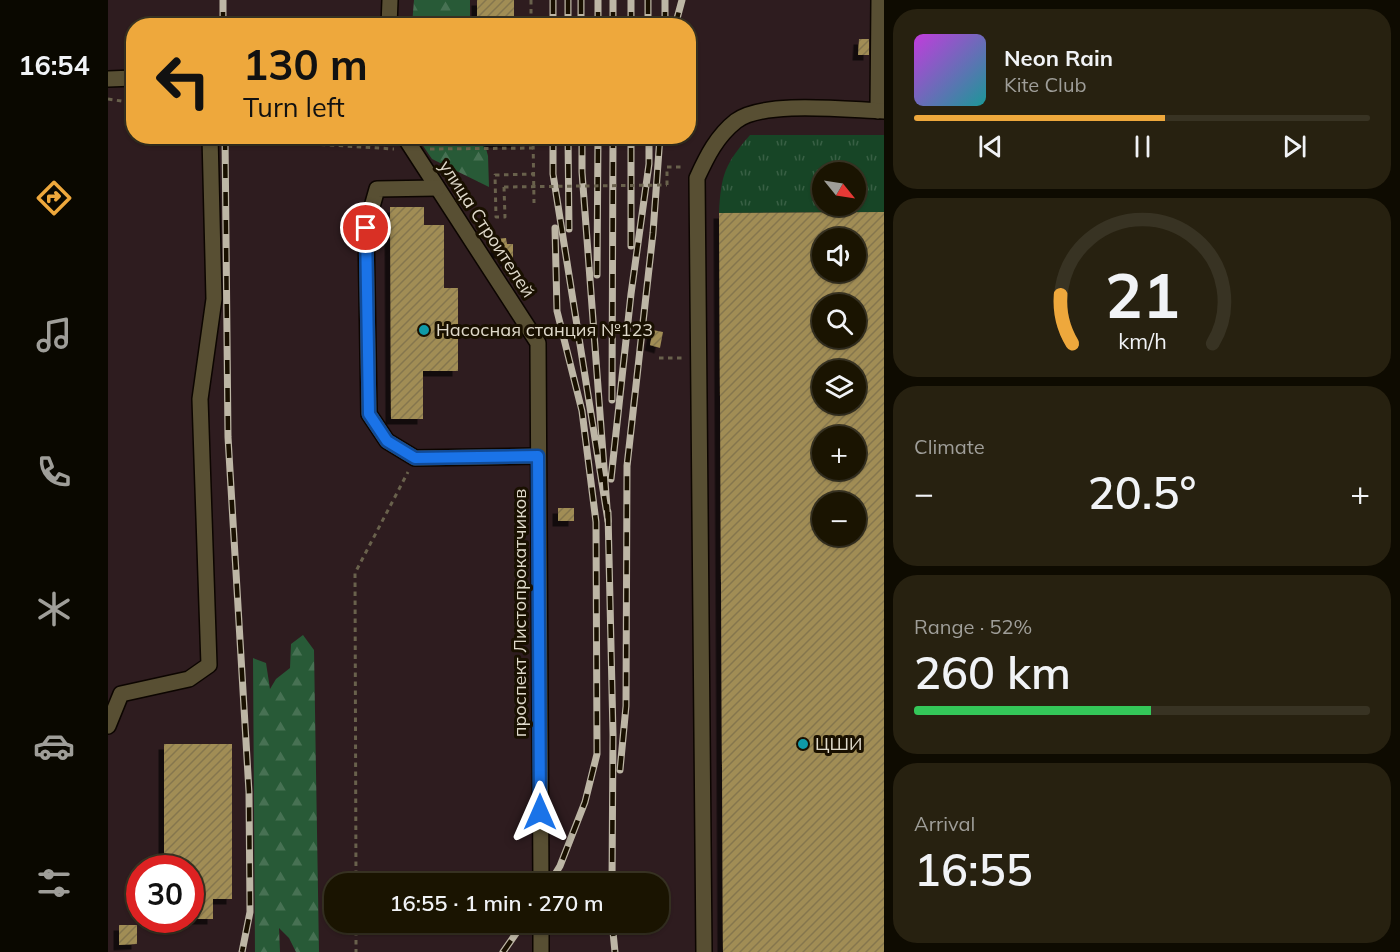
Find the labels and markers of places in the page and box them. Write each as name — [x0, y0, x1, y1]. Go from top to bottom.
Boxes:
pin — [340, 202, 391, 253]
place label: Насосная станция №123 — [436, 318, 653, 341]
marker: Насосная станция №123 — [417, 323, 431, 337]
place label: ЦШИ — [815, 732, 862, 755]
marker: ЦШИ — [796, 737, 810, 751]

